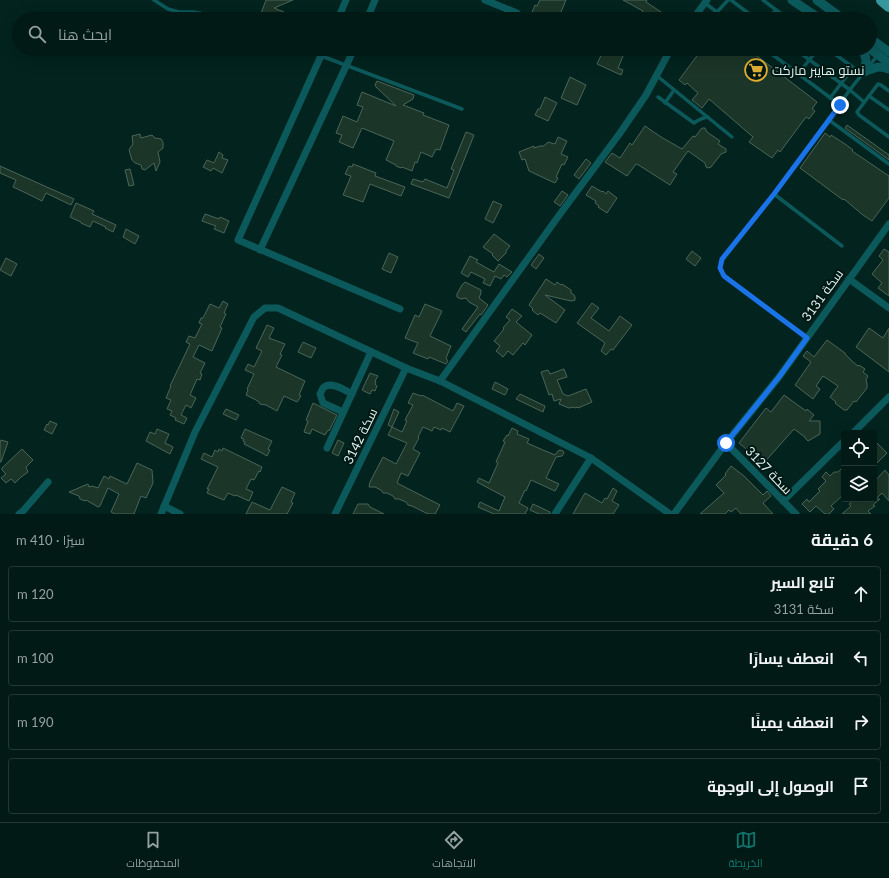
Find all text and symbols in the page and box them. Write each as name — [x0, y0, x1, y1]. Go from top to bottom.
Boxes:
search box — [12, 12, 877, 56]
icon: search — [26, 23, 48, 45]
text: ابحث هنا — [58, 25, 112, 43]
supermarket icon: نستو هايبر ماركت — [743, 57, 769, 83]
place label: نستو هايبر ماركت — [772, 62, 864, 78]
route end — [831, 96, 849, 114]
street label: سكة 3131 — [798, 266, 846, 324]
street label: سكة 3142 — [340, 405, 380, 467]
map controls — [841, 430, 877, 502]
button: locate — [841, 430, 877, 466]
route start — [717, 434, 735, 452]
street label: سكة 3127 — [742, 443, 796, 497]
button: layers — [841, 466, 877, 502]
text: 6 دقيقة — [811, 529, 873, 550]
text: سيرًا · 410 m — [16, 532, 85, 548]
text: تابع السير — [771, 573, 834, 591]
icon: ahead — [850, 583, 872, 605]
text: 120 m — [17, 586, 54, 602]
text: سكة 3131 — [774, 601, 834, 617]
icon: left — [850, 647, 872, 669]
text: انعطف يسارًا — [749, 649, 834, 667]
text: 100 m — [17, 650, 54, 666]
icon: right — [850, 711, 872, 733]
text: انعطف يمينًا — [750, 713, 834, 731]
text: 190 m — [17, 714, 54, 730]
icon: arrive — [850, 775, 872, 797]
text: الوصول إلى الوجهة — [707, 777, 834, 795]
tab: المحفوظات — [126, 829, 180, 873]
tab: الاتجاهات — [432, 829, 476, 873]
tab: الخريطة — [728, 829, 763, 873]

